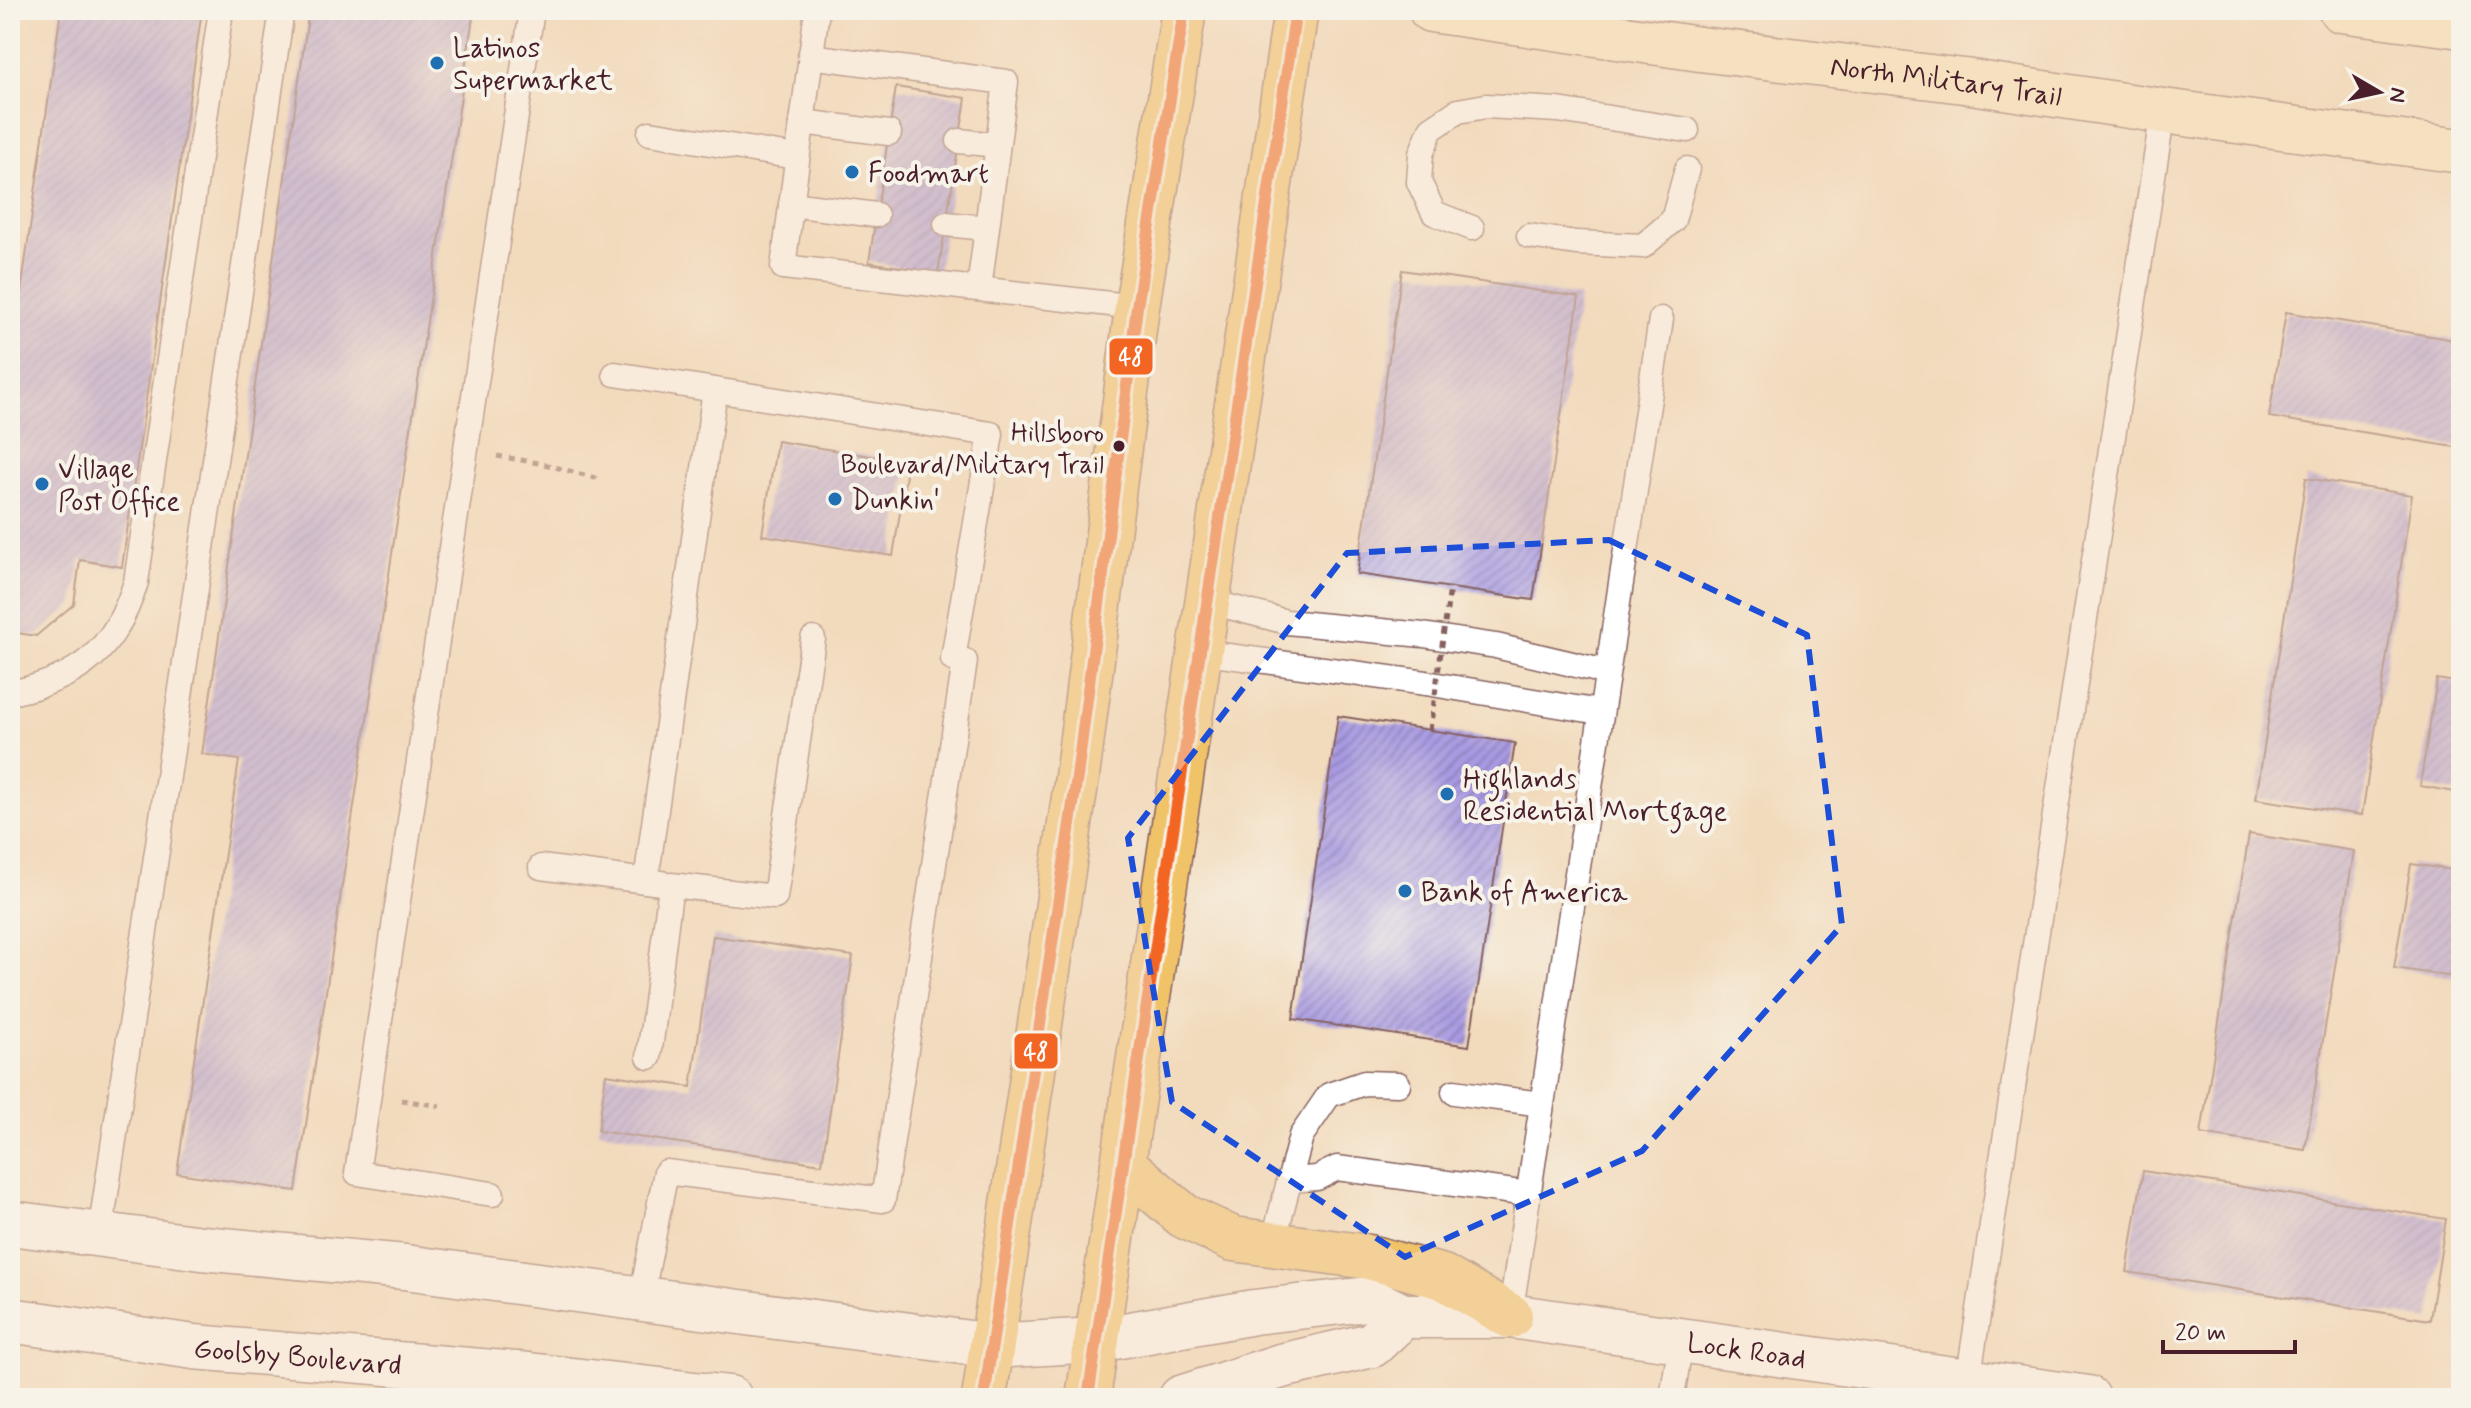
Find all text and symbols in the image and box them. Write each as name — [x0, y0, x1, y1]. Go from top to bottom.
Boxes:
place label: Latinos Supermarket — [453, 31, 613, 100]
street label: North Military Trail — [1828, 49, 2064, 116]
north arrow — [2339, 52, 2419, 132]
marker: Latinos Supermarket — [428, 54, 446, 72]
text: N — [2382, 85, 2412, 104]
place label: Foodmart — [868, 156, 989, 193]
marker: Foodmart — [843, 163, 861, 181]
line badge: 48 — [1108, 337, 1154, 376]
text: 48 — [1119, 344, 1143, 372]
place label: Hillsboro Boulevard/Military Trail — [841, 417, 1104, 483]
marker: Hillsboro Boulevard/Military Trail — [1111, 438, 1127, 454]
place label: Village Post Office — [58, 452, 180, 521]
marker: Village Post Office — [33, 475, 51, 493]
place label: Dunkin' — [851, 483, 940, 520]
marker: Dunkin' — [826, 490, 844, 508]
place label: Highlands Residential Mortgage — [1463, 762, 1727, 834]
marker: Highlands Residential Mortgage — [1438, 785, 1456, 803]
place label: Bank of America — [1421, 875, 1628, 912]
marker: Bank of America — [1396, 882, 1414, 900]
line badge: 48 — [1013, 1032, 1059, 1070]
text: 48 — [1024, 1039, 1048, 1067]
scale bar — [2163, 1304, 2295, 1354]
text: 20 m — [2175, 1318, 2226, 1349]
street label: Lock Road — [1684, 1325, 1808, 1379]
street label: Goolsby Boulevard — [192, 1331, 403, 1385]

